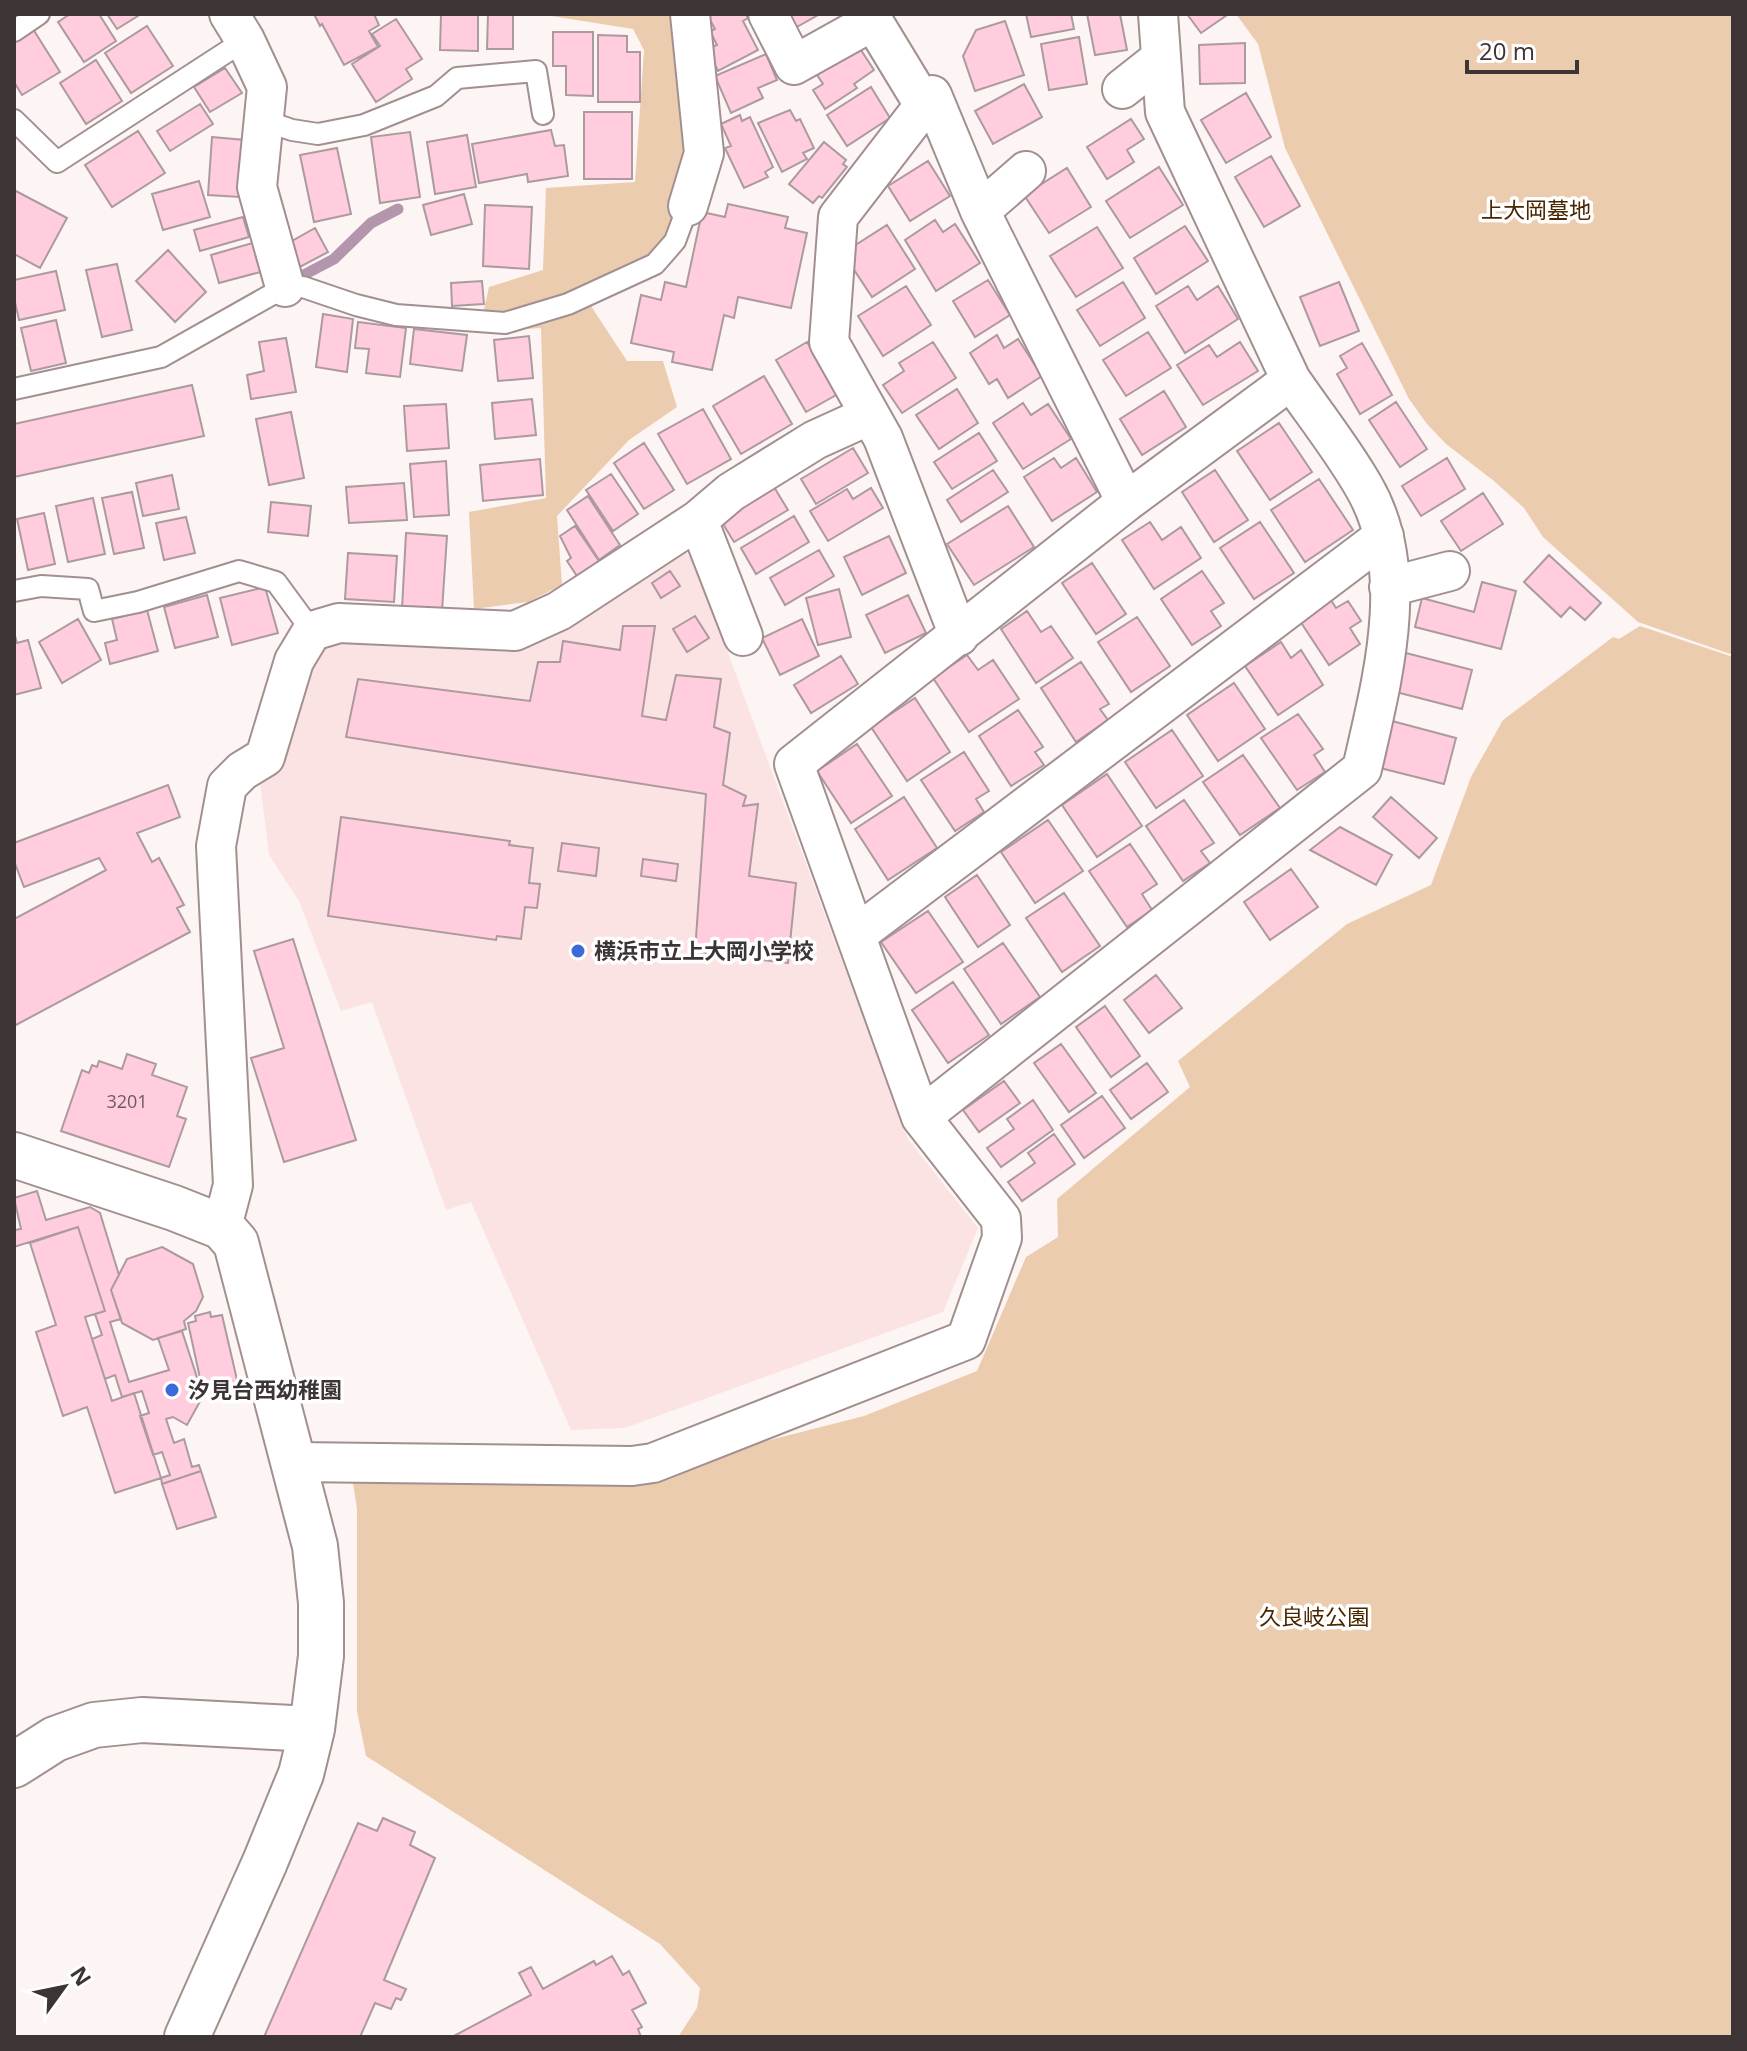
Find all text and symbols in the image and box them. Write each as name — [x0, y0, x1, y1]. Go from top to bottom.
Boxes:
scale bar — [1467, 24, 1577, 74]
text: 20 m — [1479, 34, 1535, 67]
park label: 上大岡墓地 — [1481, 194, 1591, 224]
place label: 横浜市立上大岡小学校 — [594, 935, 814, 965]
marker: 横浜市立上大岡小学校 — [569, 942, 587, 960]
house number: 3201 — [106, 1089, 148, 1113]
place label: 汐見台西幼稚園 — [188, 1374, 342, 1404]
marker: 汐見台西幼稚園 — [163, 1381, 181, 1399]
park label: 久良岐公園 — [1259, 1601, 1369, 1631]
north arrow — [24, 1947, 104, 2027]
text: N — [64, 1960, 99, 1991]

